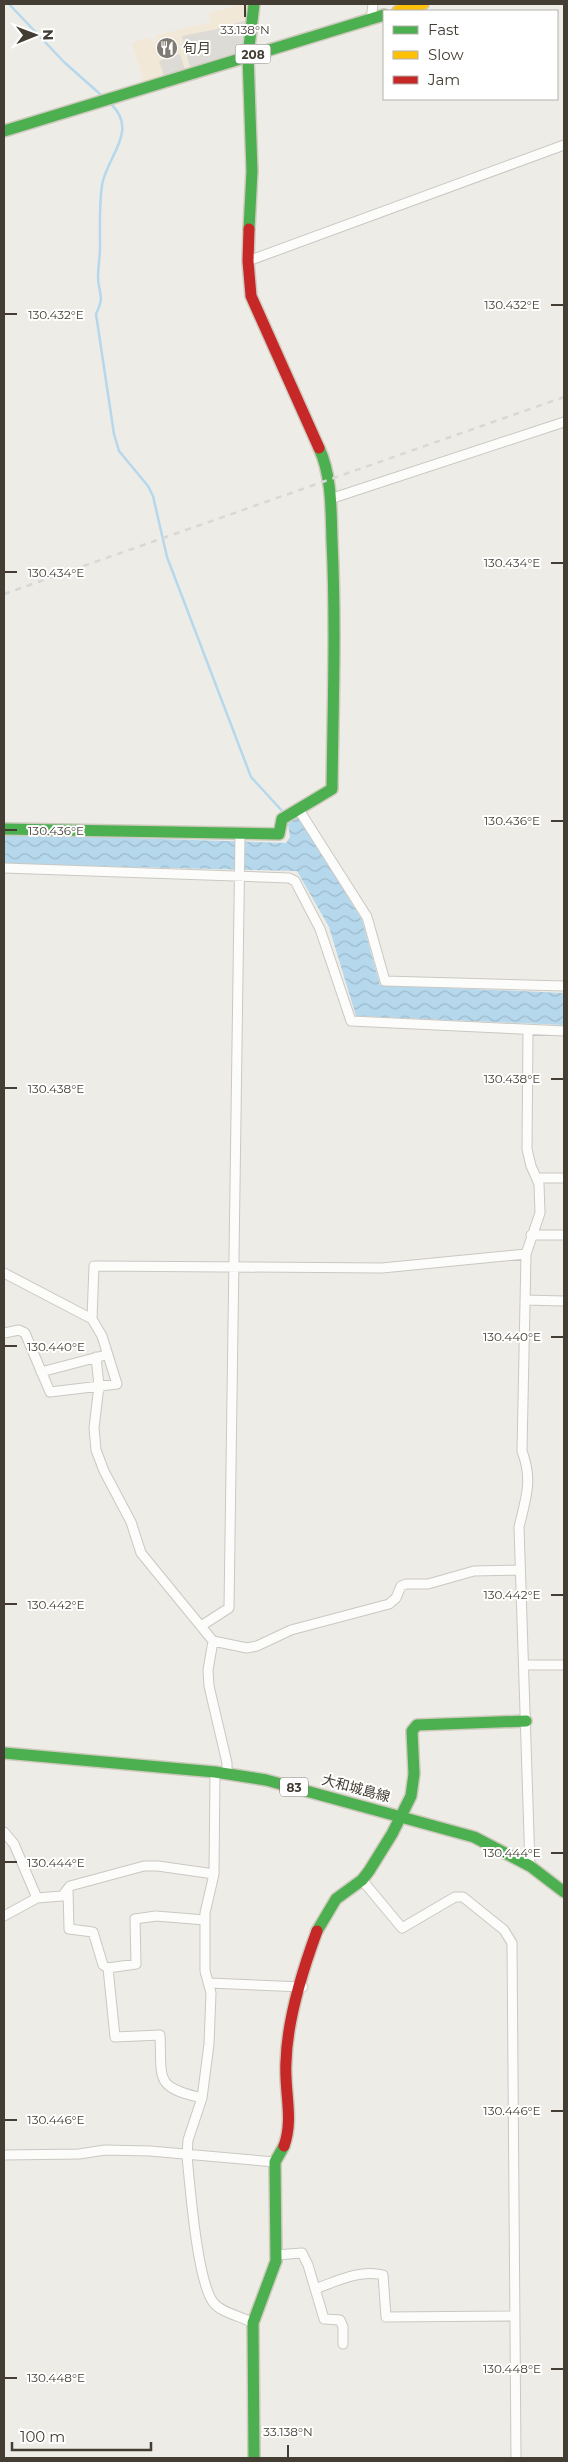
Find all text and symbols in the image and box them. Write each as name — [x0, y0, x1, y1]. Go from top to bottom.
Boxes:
north arrow — [10, 10, 60, 60]
legend — [383, 10, 558, 100]
text: Fast — [428, 20, 459, 39]
text: 33.138°N — [220, 22, 270, 37]
text: N — [39, 29, 57, 41]
restaurant icon: 旬月 — [155, 36, 179, 60]
place label: 旬月 — [183, 39, 211, 57]
road number: 208 — [236, 44, 270, 64]
text: Slow — [428, 45, 464, 64]
text: Jam — [427, 70, 460, 89]
text: 130.432°E — [484, 297, 540, 312]
text: 130.432°E — [28, 307, 84, 322]
text: 130.434°E — [484, 555, 540, 570]
text: 130.434°E — [28, 565, 84, 580]
text: 130.436°E — [484, 813, 540, 828]
text: 130.436°E — [28, 823, 84, 838]
text: 130.438°E — [484, 1071, 540, 1086]
text: 130.438°E — [28, 1081, 84, 1096]
text: 130.440°E — [483, 1329, 541, 1344]
text: 130.440°E — [27, 1339, 85, 1354]
text: 130.442°E — [483, 1587, 541, 1602]
text: 130.442°E — [27, 1597, 85, 1612]
street label: 大和城島線 — [320, 1770, 392, 1806]
road number: 83 — [280, 1778, 308, 1796]
text: 130.444°E — [483, 1845, 541, 1860]
text: 130.444°E — [27, 1855, 85, 1870]
text: 130.446°E — [483, 2103, 541, 2118]
text: 130.446°E — [27, 2112, 85, 2127]
text: 130.448°E — [483, 2361, 541, 2376]
text: 130.448°E — [27, 2370, 85, 2385]
scale bar — [12, 2420, 151, 2452]
text: 33.138°N — [263, 2424, 313, 2439]
text: 100 m — [20, 2427, 65, 2446]

